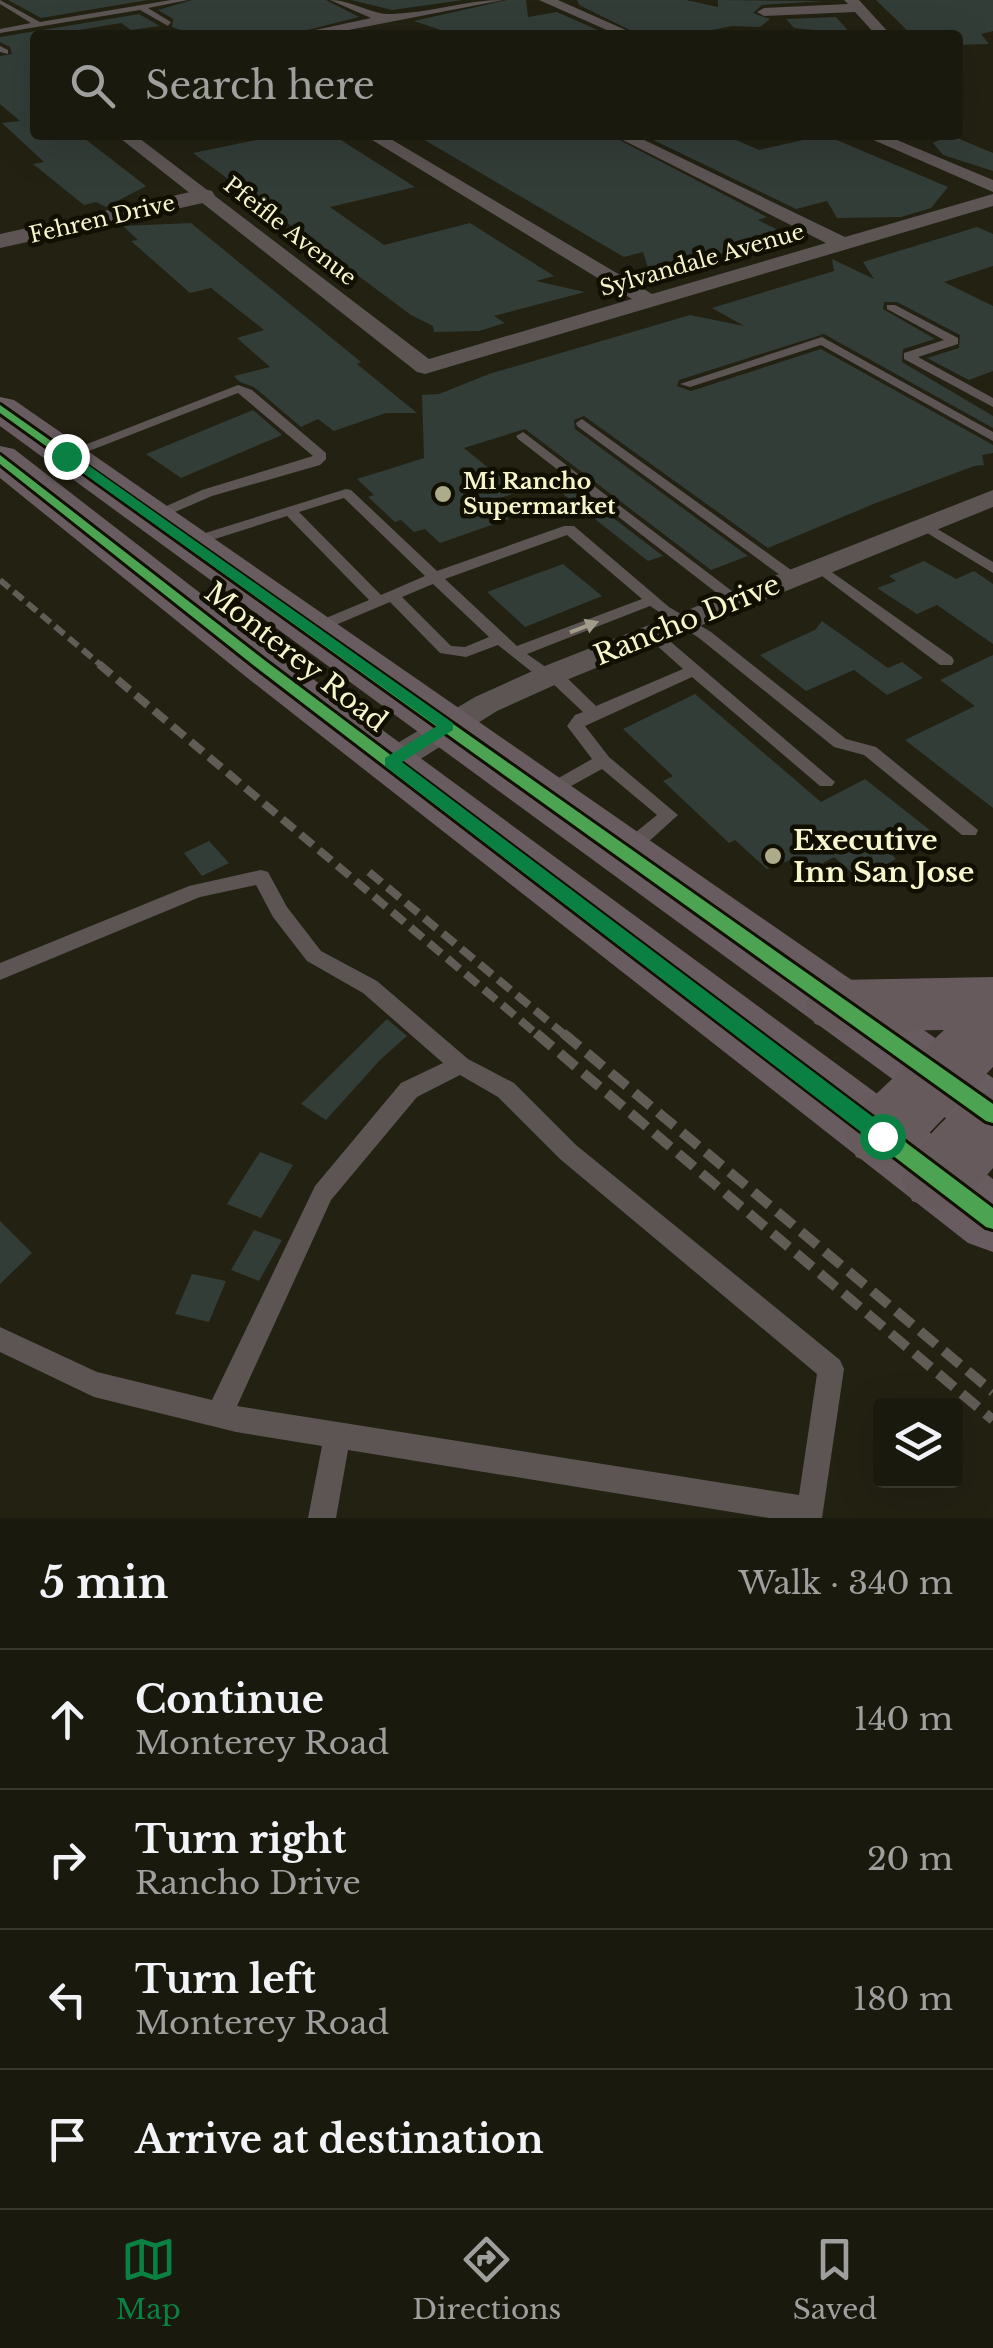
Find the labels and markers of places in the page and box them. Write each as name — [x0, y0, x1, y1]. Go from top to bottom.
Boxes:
place label: Mi Rancho Supermarket — [463, 468, 616, 520]
marker: Mi Rancho Supermarket — [432, 483, 454, 505]
place label: Executive Inn San Jose — [793, 823, 974, 890]
marker: Executive Inn San Jose — [762, 845, 784, 867]

